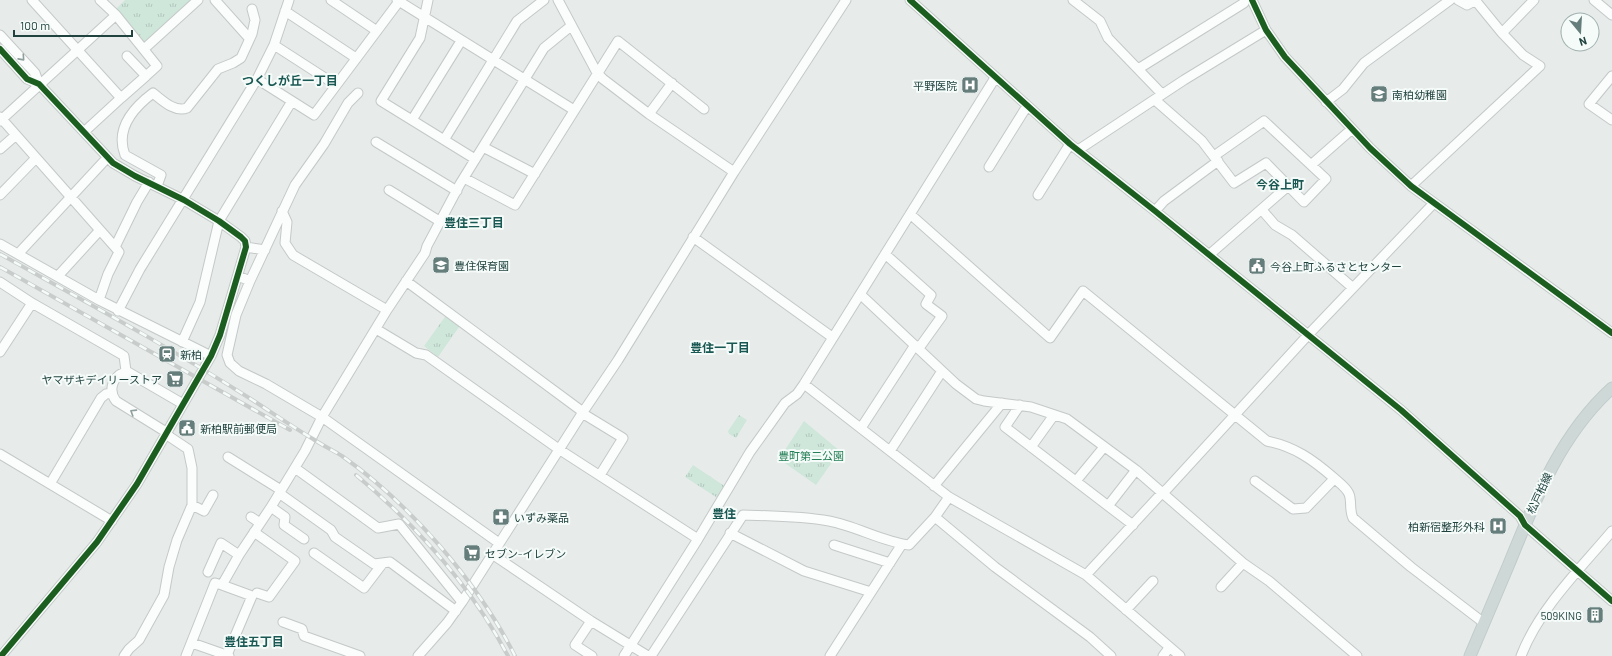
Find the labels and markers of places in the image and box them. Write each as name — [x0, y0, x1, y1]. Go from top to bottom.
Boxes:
hospital icon: 平野医院 — [960, 75, 980, 95]
place label: 平野医院 — [913, 79, 957, 92]
school or university icon: 南柏幼稚園 — [1369, 84, 1389, 104]
place label: 南柏幼稚園 — [1392, 88, 1447, 101]
school or university icon: 豊住保育園 — [431, 255, 451, 275]
public building icon: 今谷上町ふるさとセンター — [1247, 256, 1267, 276]
place label: 豊住保育園 — [454, 259, 509, 272]
place label: 今谷上町ふるさとセンター — [1270, 260, 1402, 273]
station icon: 新柏 — [157, 344, 177, 364]
place label: 新柏 — [180, 348, 202, 361]
supermarket icon: ヤマザキデイリーストア — [165, 369, 185, 389]
place label: ヤマザキデイリーストア — [42, 373, 162, 386]
public building icon: 新柏駅前郵便局 — [177, 418, 197, 438]
place label: 新柏駅前郵便局 — [200, 422, 277, 435]
pharmacy icon: いずみ薬品 — [491, 507, 511, 527]
place label: いずみ薬品 — [514, 511, 569, 524]
hospital icon: 柏新宿整形外科 — [1488, 516, 1508, 536]
place label: 柏新宿整形外科 — [1408, 520, 1485, 533]
supermarket icon: セブン-イレブン — [462, 543, 482, 563]
place label: セブン-イレブン — [485, 547, 566, 560]
building icon: 509KING — [1585, 605, 1605, 625]
place label: 509KING — [1541, 609, 1582, 622]

